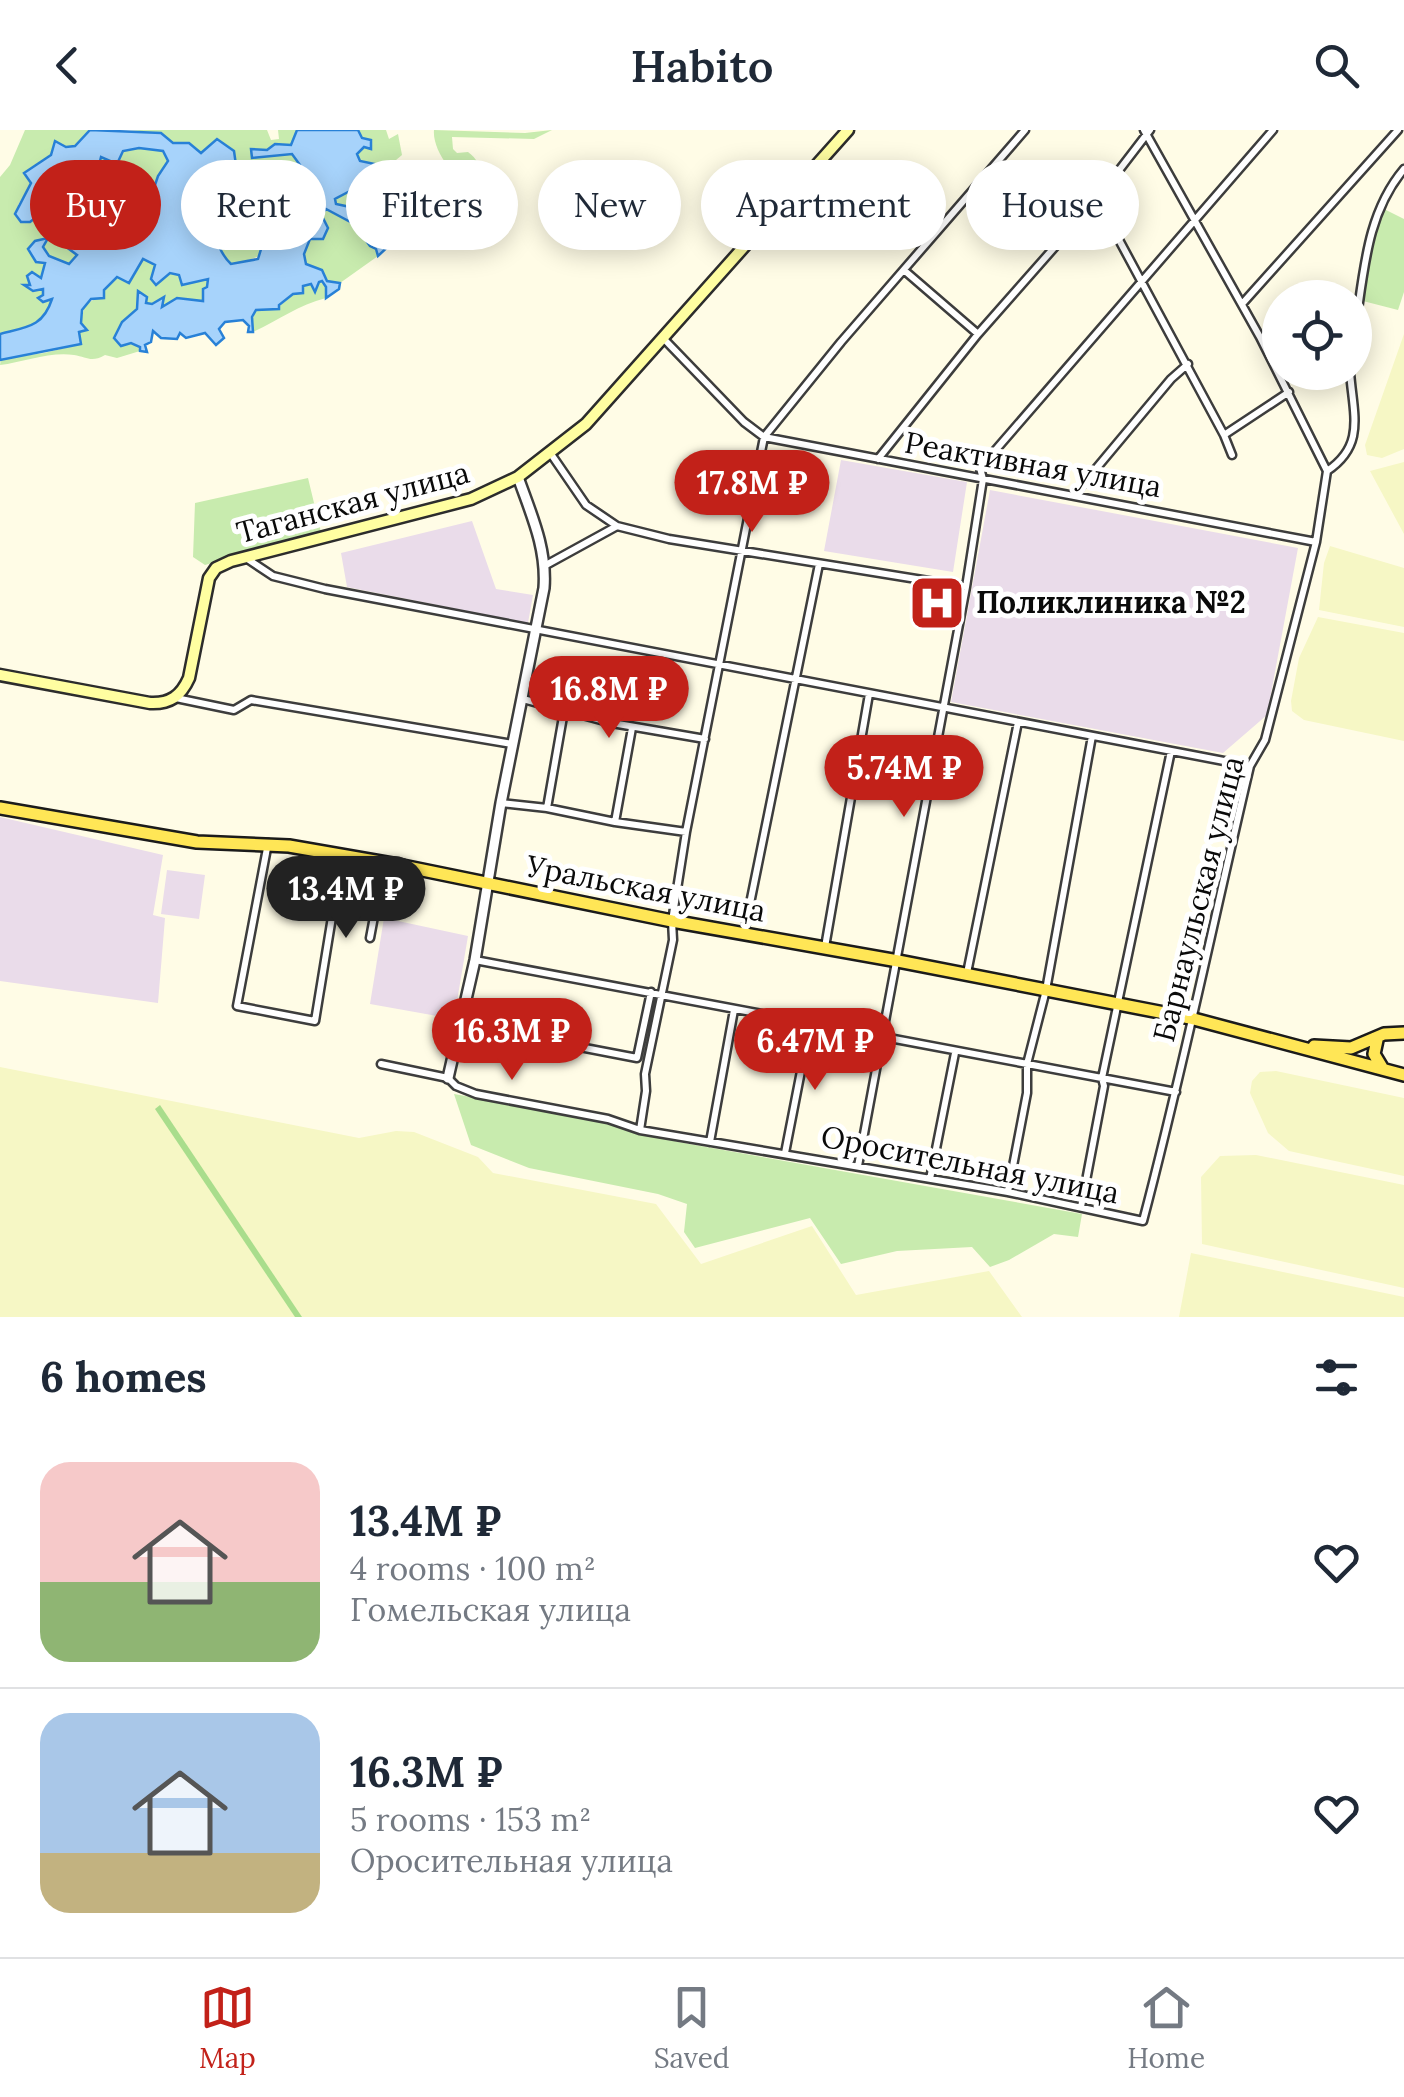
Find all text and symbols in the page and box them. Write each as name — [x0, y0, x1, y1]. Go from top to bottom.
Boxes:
text: Habito — [631, 37, 773, 94]
icon: back — [40, 38, 95, 93]
icon: search — [1309, 38, 1364, 93]
chip: Buy — [30, 160, 161, 250]
chip: Rent — [181, 160, 326, 250]
chip: Filters — [346, 160, 518, 250]
chip: New — [538, 160, 681, 250]
chip: Apartment — [701, 160, 946, 250]
chip: House — [966, 160, 1139, 250]
map controls — [1262, 280, 1372, 390]
button: locate — [1262, 280, 1372, 390]
street label: Реактивная улица — [902, 423, 1164, 506]
pin: 17.8M ₽ — [660, 450, 844, 535]
street label: Таганская улица — [232, 453, 473, 552]
text: 17.8M ₽ — [696, 462, 808, 503]
hospital icon: Поликлиника №2 — [907, 573, 967, 633]
place label: Поликлиника №2 — [976, 583, 1246, 621]
pin: 16.8M ₽ — [517, 656, 701, 741]
text: 16.8M ₽ — [551, 668, 667, 709]
pin: 5.74M ₽ — [812, 735, 996, 820]
text: 5.74M ₽ — [846, 747, 962, 788]
street label: Барнаульская улица — [1144, 752, 1253, 1046]
street label: Уральская улица — [522, 846, 769, 931]
pin: 13.4M ₽ — [254, 856, 438, 941]
text: 13.4M ₽ — [288, 868, 404, 909]
pin: 16.3M ₽ — [420, 998, 604, 1083]
pin: 6.47M ₽ — [723, 1008, 907, 1093]
text: 16.3M ₽ — [454, 1010, 570, 1051]
text: 6.47M ₽ — [756, 1020, 874, 1061]
street label: Оросительная улица — [818, 1116, 1122, 1213]
text: 6 homes — [40, 1350, 207, 1404]
icon: filters — [1309, 1350, 1364, 1405]
text: 13.4M ₽ — [350, 1494, 501, 1548]
icon: home — [120, 1502, 240, 1622]
icon: heart — [1309, 1535, 1364, 1590]
text: 4 rooms · 100 m² — [350, 1548, 596, 1589]
text: Гомельская улица — [350, 1589, 631, 1630]
text: 16.3M ₽ — [350, 1745, 502, 1799]
icon: home — [120, 1753, 240, 1873]
icon: heart — [1309, 1786, 1364, 1841]
text: 5 rooms · 153 m² — [350, 1799, 591, 1840]
text: Оросительная улица — [350, 1840, 673, 1881]
tab: Map — [199, 1980, 256, 2076]
tab: Saved — [654, 1980, 729, 2076]
tab: Home — [1127, 1980, 1205, 2076]

